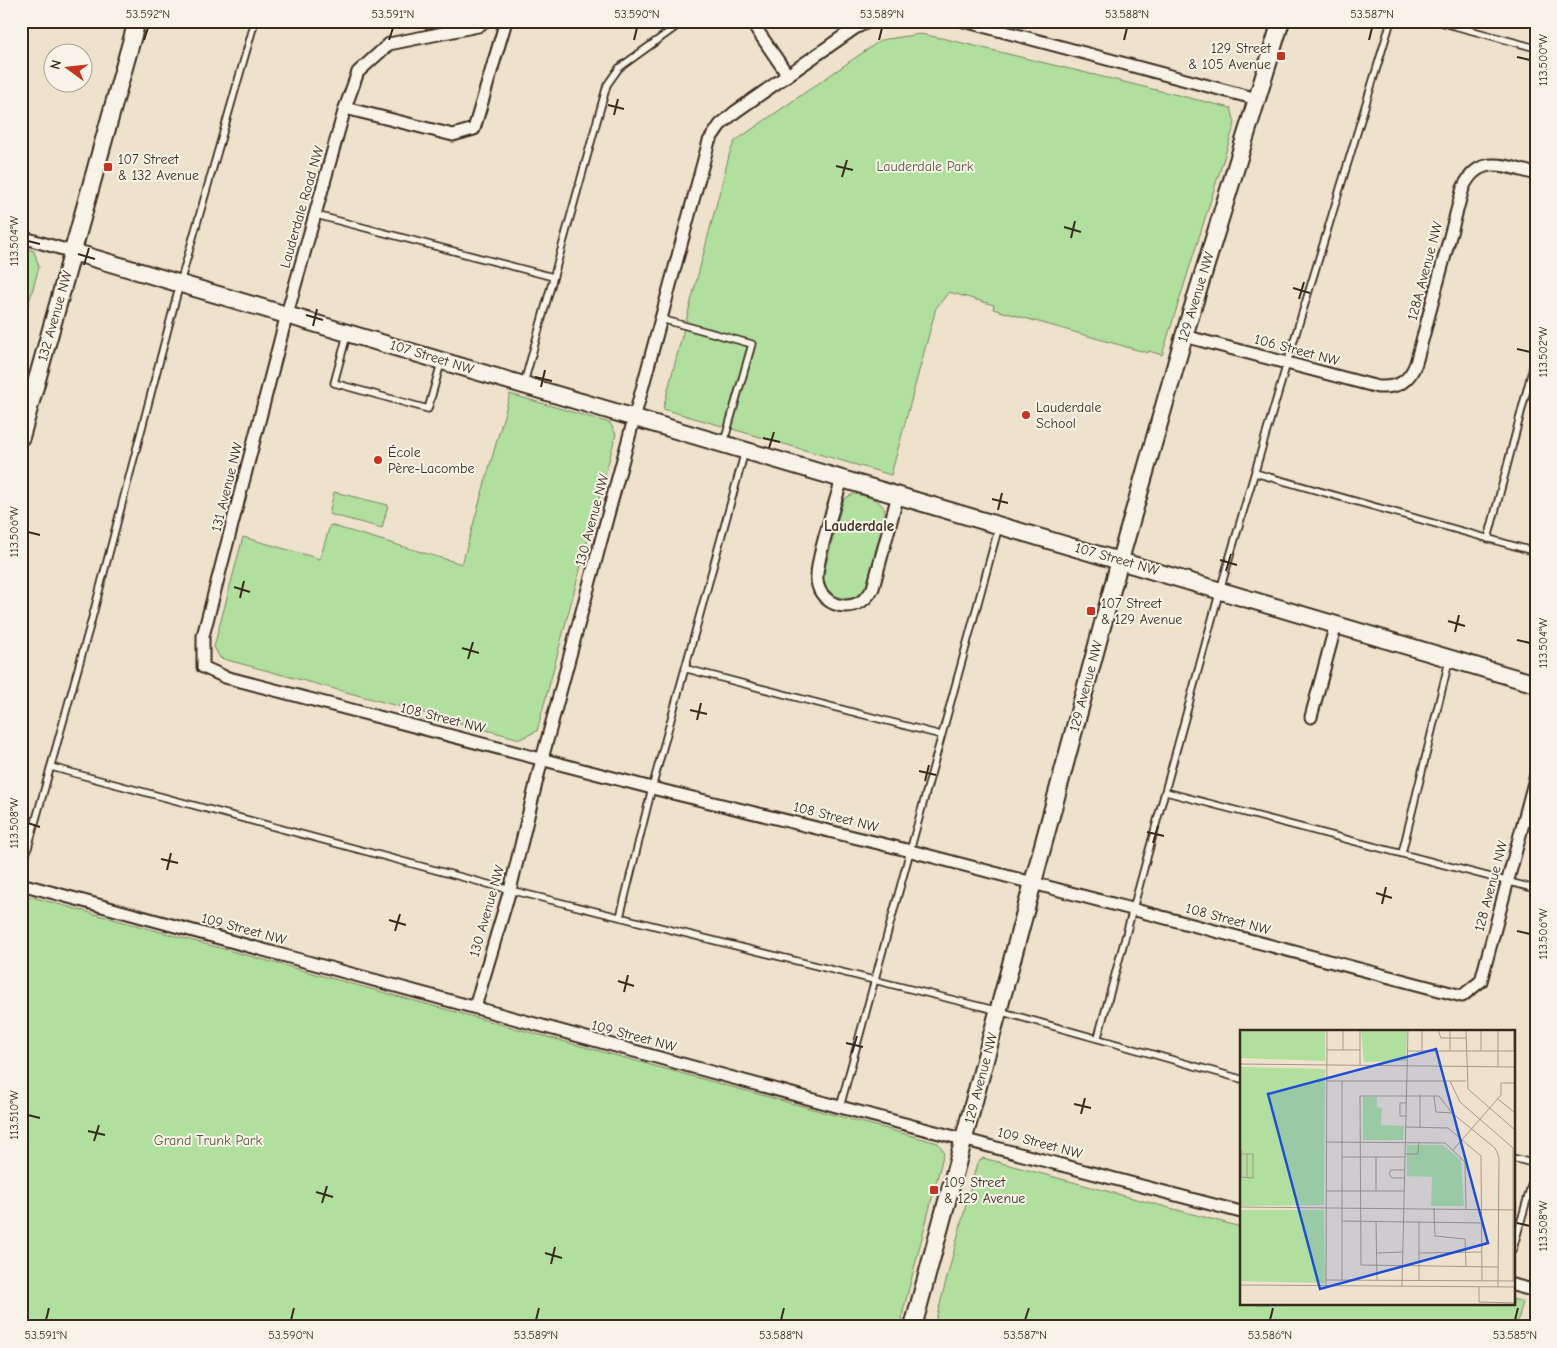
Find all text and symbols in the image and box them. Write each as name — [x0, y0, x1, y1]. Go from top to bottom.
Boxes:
text: 53.592°N — [126, 7, 170, 21]
text: 53.591°N — [372, 7, 414, 21]
text: 53.590°N — [614, 7, 660, 21]
text: 53.589°N — [860, 7, 904, 21]
text: 53.588°N — [1105, 7, 1149, 21]
text: 53.587°N — [1350, 7, 1394, 21]
text: 113.500°W — [1536, 33, 1550, 86]
place label: 129 Street & 105 Avenue — [1188, 40, 1272, 73]
north arrow — [42, 42, 92, 92]
marker: 129 Street & 105 Avenue — [1275, 50, 1287, 62]
text: N — [47, 58, 65, 71]
street label: Lauderdale Road NW — [276, 143, 328, 270]
place label: 107 Street & 132 Avenue — [118, 151, 199, 184]
park label: Lauderdale Park — [877, 158, 974, 175]
marker: 107 Street & 132 Avenue — [102, 161, 114, 173]
text: 113.504°W — [7, 215, 21, 266]
street label: 128A Avenue NW — [1404, 219, 1447, 322]
street label: 129 Avenue NW — [1174, 249, 1218, 344]
street label: 132 Avenue NW — [34, 268, 76, 363]
text: 113.502°W — [1536, 326, 1550, 377]
street label: 106 Street NW — [1253, 330, 1342, 370]
street label: 107 Street NW — [388, 336, 477, 378]
place label: Lauderdale School — [1036, 399, 1101, 432]
marker: Lauderdale School — [1020, 409, 1032, 421]
street label: 131 Avenue NW — [208, 440, 247, 533]
place label: École Père-Lacombe — [388, 444, 474, 477]
marker: École Père-Lacombe — [372, 454, 384, 466]
street label: 130 Avenue NW — [572, 471, 613, 568]
text: 113.506°W — [7, 506, 21, 558]
district label: Lauderdale — [824, 517, 894, 535]
street label: 107 Street NW — [1073, 539, 1162, 579]
place label: 107 Street & 129 Avenue — [1101, 595, 1182, 628]
marker: 107 Street & 129 Avenue — [1085, 605, 1097, 617]
text: 113.504°W — [1536, 617, 1550, 668]
street label: 129 Avenue NW — [1066, 638, 1107, 733]
street label: 108 Street NW — [399, 699, 488, 737]
text: 113.508°W — [7, 797, 21, 848]
street label: 108 Street NW — [792, 798, 881, 836]
street label: 128 Avenue NW — [1471, 838, 1512, 933]
street label: 130 Avenue NW — [466, 862, 508, 959]
street label: 108 Street NW — [1184, 900, 1273, 939]
text: 113.506°W — [1536, 908, 1550, 960]
street label: 109 Street NW — [200, 909, 289, 949]
street label: 109 Street NW — [590, 1016, 679, 1056]
street label: 129 Avenue NW — [961, 1030, 1002, 1125]
inset map — [1240, 1030, 1514, 1306]
text: 113.510°W — [7, 1090, 21, 1140]
street label: 109 Street NW — [996, 1123, 1085, 1163]
park label: Grand Trunk Park — [154, 1132, 262, 1149]
place label: 109 Street & 129 Avenue — [944, 1174, 1025, 1207]
marker: 109 Street & 129 Avenue — [928, 1184, 940, 1196]
text: 113.508°W — [1536, 1200, 1550, 1251]
text: 53.591°N — [25, 1328, 67, 1342]
text: 53.590°N — [268, 1328, 314, 1342]
text: 53.589°N — [514, 1328, 558, 1342]
text: 53.588°N — [759, 1328, 803, 1342]
text: 53.587°N — [1003, 1328, 1047, 1342]
text: 53.586°N — [1248, 1328, 1292, 1342]
text: 53.585°N — [1493, 1328, 1537, 1342]

